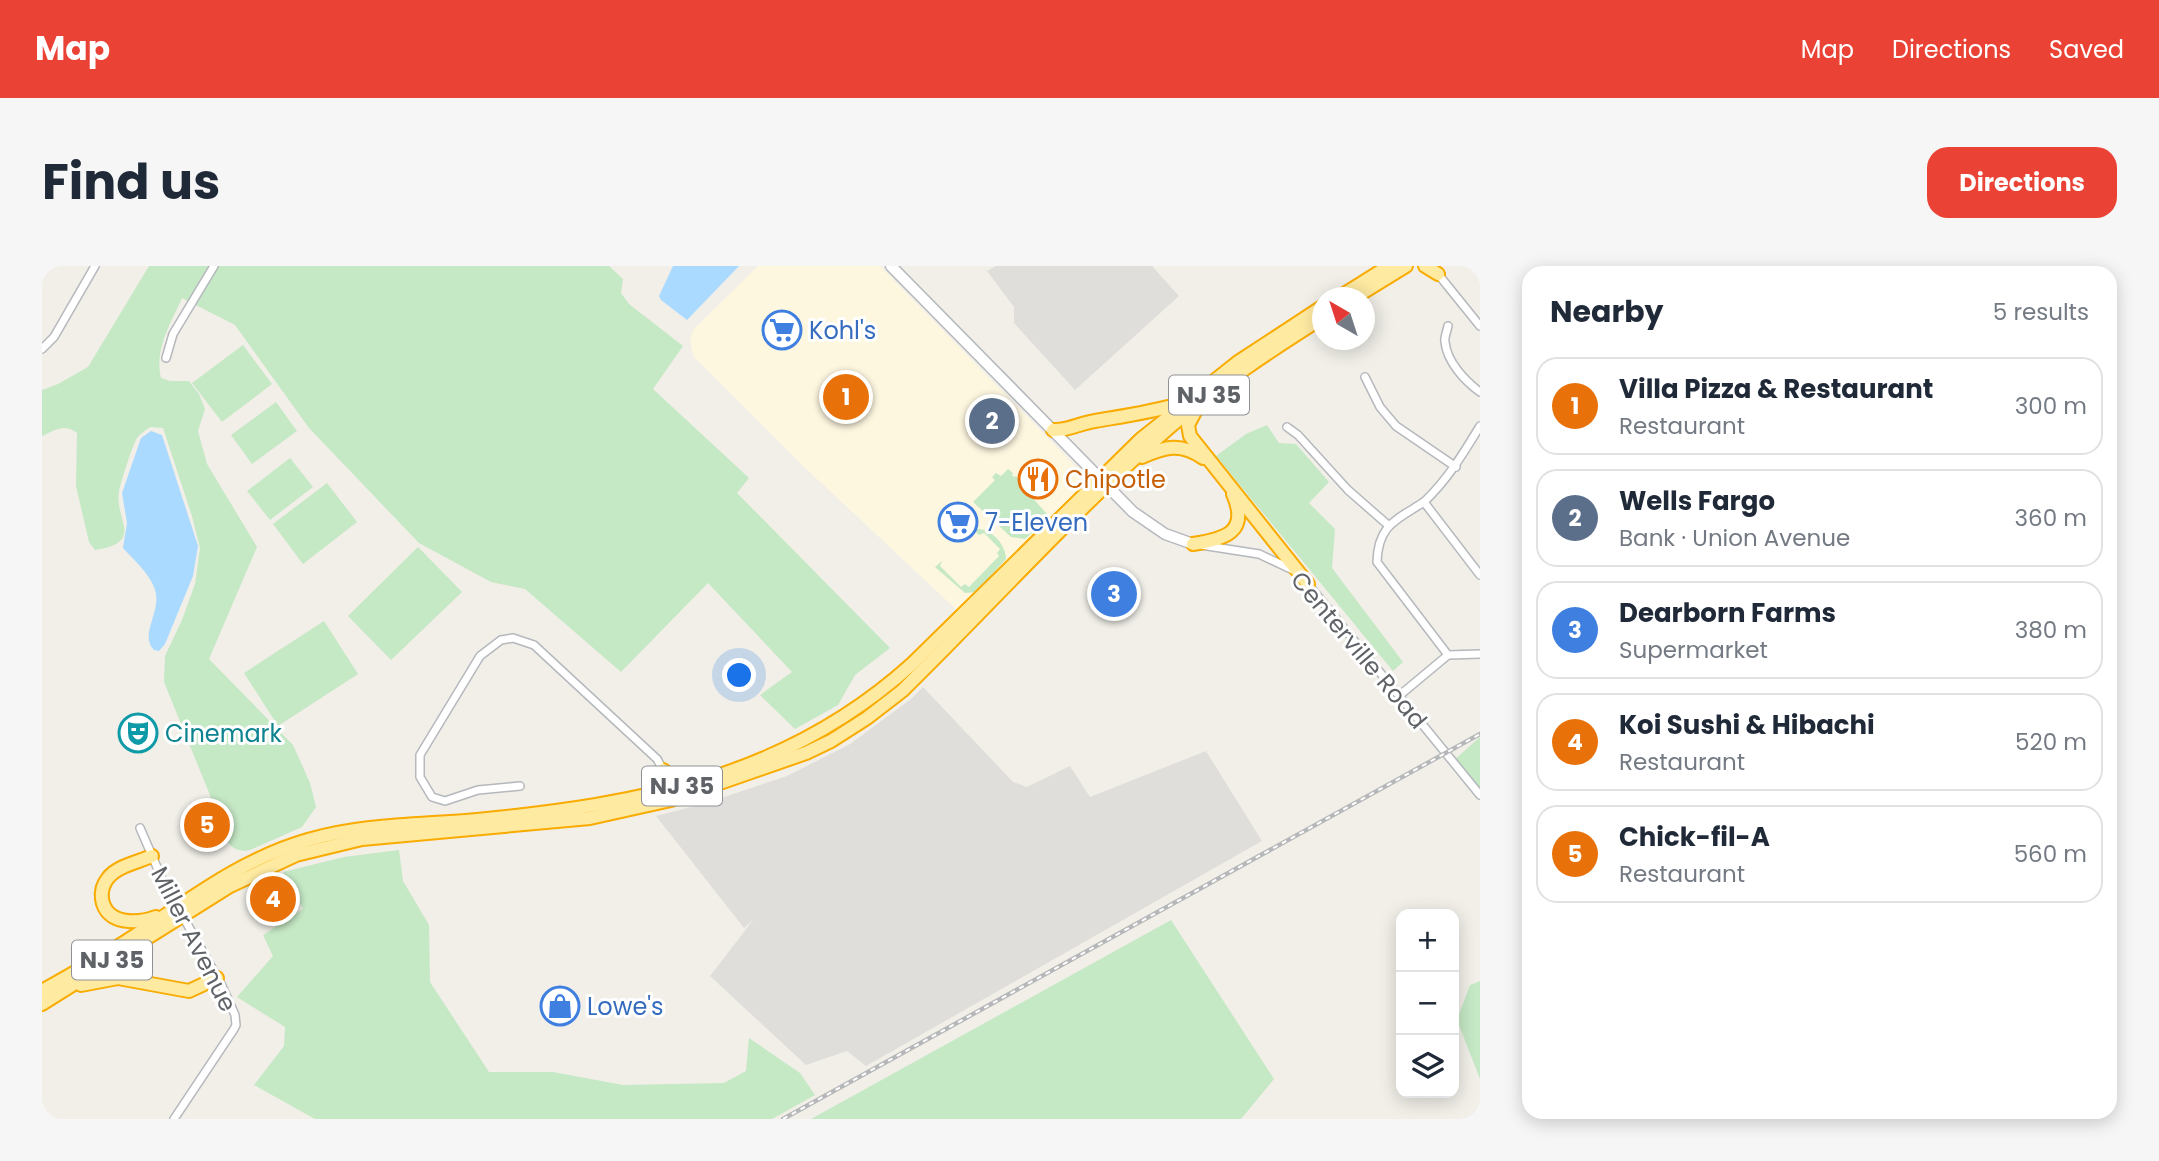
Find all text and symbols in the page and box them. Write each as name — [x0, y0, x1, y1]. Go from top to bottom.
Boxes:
text: Map — [35, 25, 110, 72]
text: Map — [1801, 33, 1854, 66]
text: Directions — [1892, 33, 2011, 66]
text: Saved — [2049, 33, 2124, 66]
button: Directions — [1927, 147, 2117, 218]
text: Find us — [42, 148, 220, 216]
north arrow — [1312, 287, 1375, 350]
text: Nearby — [1550, 290, 1664, 333]
text: 5 results — [1993, 296, 2089, 328]
supermarket icon: Kohl's — [761, 309, 803, 351]
place label: Kohl's — [809, 314, 876, 347]
pin: 1 — [823, 371, 869, 423]
text: Villa Pizza & Restaurant — [1619, 371, 1933, 407]
road number: NJ 35 — [1169, 376, 1249, 414]
text: 1 — [1571, 390, 1579, 422]
text: 300 m — [2015, 390, 2087, 422]
pin: 2 — [969, 395, 1015, 447]
text: Restaurant — [1619, 410, 1745, 442]
restaurant icon: Chipotle — [1017, 458, 1059, 500]
place label: Chipotle — [1065, 463, 1166, 496]
text: Wells Fargo — [1619, 483, 1775, 519]
supermarket icon: 7-Eleven — [937, 501, 979, 543]
text: 2 — [1568, 502, 1582, 534]
text: 360 m — [2015, 502, 2087, 534]
place label: 7-Eleven — [985, 506, 1088, 539]
text: Bank · Union Avenue — [1619, 522, 1850, 554]
street label: Centerville Road — [1283, 564, 1435, 736]
pin: 3 — [1091, 568, 1137, 620]
text: Dearborn Farms — [1619, 595, 1836, 631]
text: 3 — [1568, 614, 1582, 646]
text: 380 m — [2015, 614, 2087, 646]
text: Supermarket — [1619, 634, 1768, 666]
your location — [722, 658, 756, 692]
text: Koi Sushi & Hibachi — [1619, 707, 1875, 743]
theatre icon: Cinemark — [117, 712, 159, 754]
place label: Cinemark — [165, 717, 283, 750]
text: 4 — [1567, 726, 1583, 758]
text: 520 m — [2015, 726, 2087, 758]
text: Restaurant — [1619, 746, 1745, 778]
road number: NJ 35 — [642, 766, 722, 806]
pin: 5 — [184, 799, 230, 851]
text: Chick-fil-A — [1619, 819, 1770, 855]
text: 5 — [1568, 838, 1582, 870]
text: 560 m — [2014, 838, 2087, 870]
text: Restaurant — [1619, 858, 1745, 890]
street label: Miller Avenue — [143, 861, 245, 1017]
pin: 4 — [250, 873, 296, 925]
map controls — [1396, 909, 1459, 1098]
button: + — [1396, 909, 1459, 972]
road number: NJ 35 — [72, 940, 152, 980]
button: − — [1396, 972, 1459, 1035]
shop icon: Lowe's — [539, 985, 581, 1027]
place label: Lowe's — [587, 990, 664, 1023]
button: layers — [1396, 1035, 1459, 1098]

